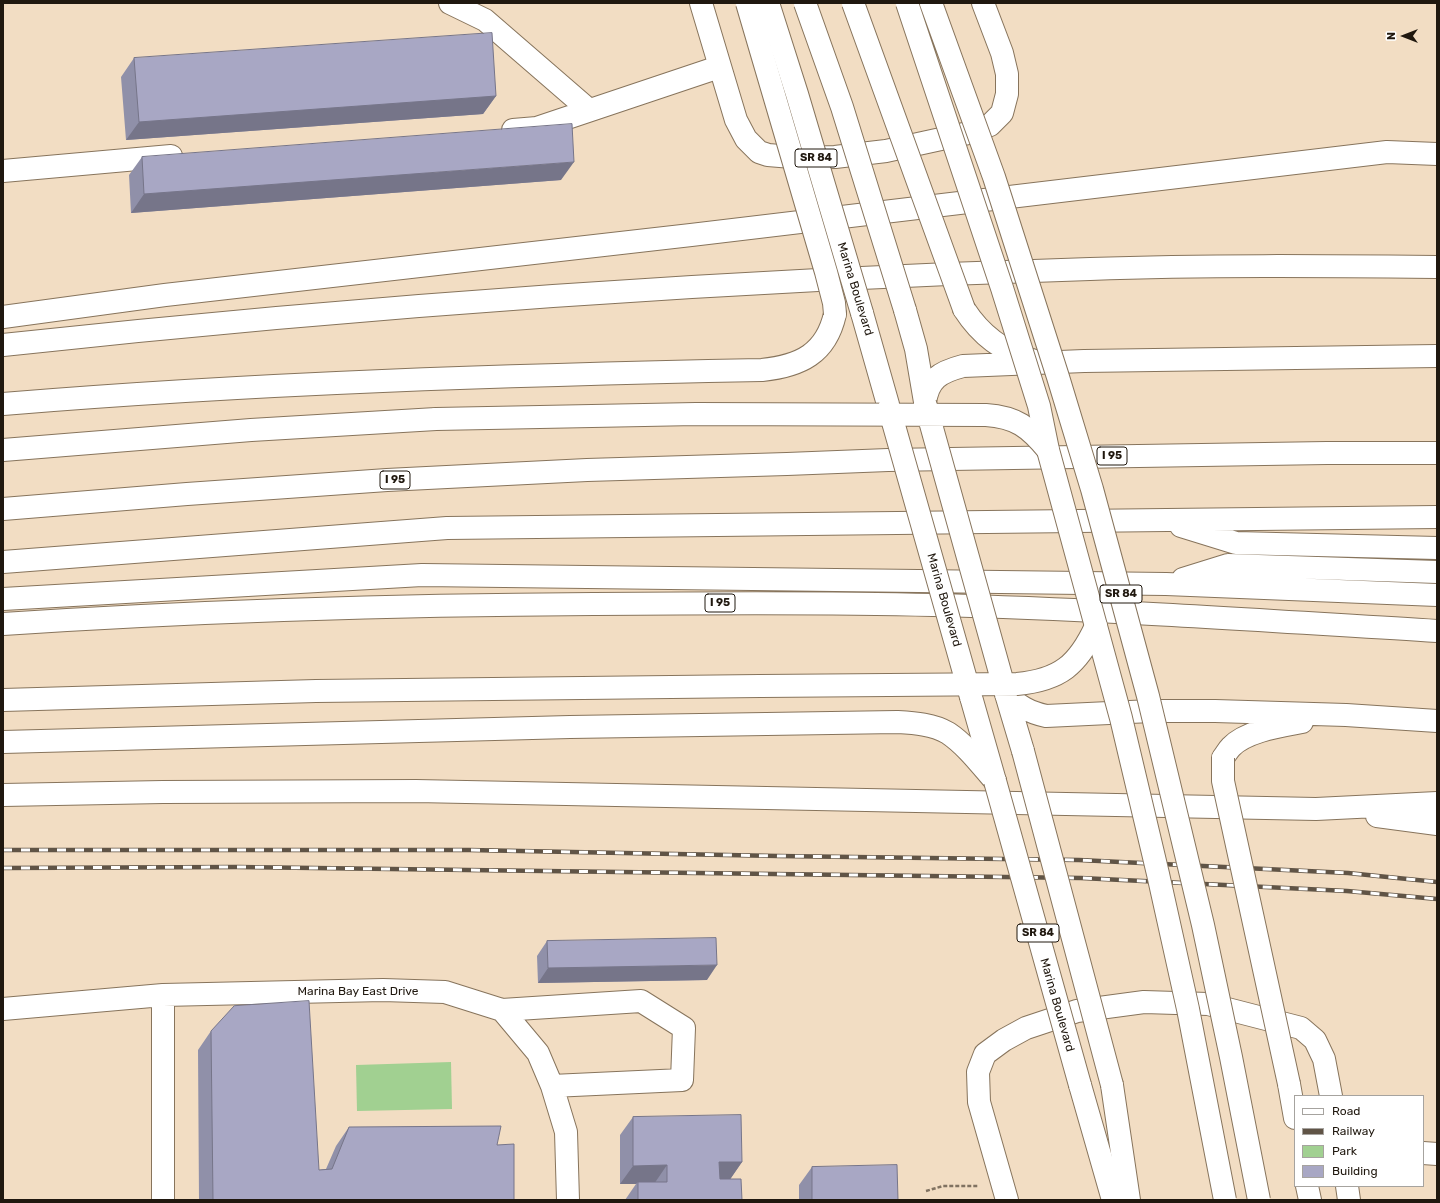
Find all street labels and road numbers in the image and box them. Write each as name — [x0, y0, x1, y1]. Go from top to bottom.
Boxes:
road number: SR 84 — [795, 149, 837, 167]
street label: Marina Boulevard — [834, 241, 876, 337]
road number: I 95 — [1097, 447, 1127, 465]
road number: I 95 — [380, 471, 410, 489]
street label: Marina Boulevard — [924, 552, 964, 648]
road number: SR 84 — [1100, 585, 1142, 603]
road number: I 95 — [705, 594, 735, 612]
road number: SR 84 — [1017, 924, 1059, 942]
street label: Marina Boulevard — [1037, 957, 1077, 1053]
street label: Marina Bay East Drive — [297, 985, 419, 999]

